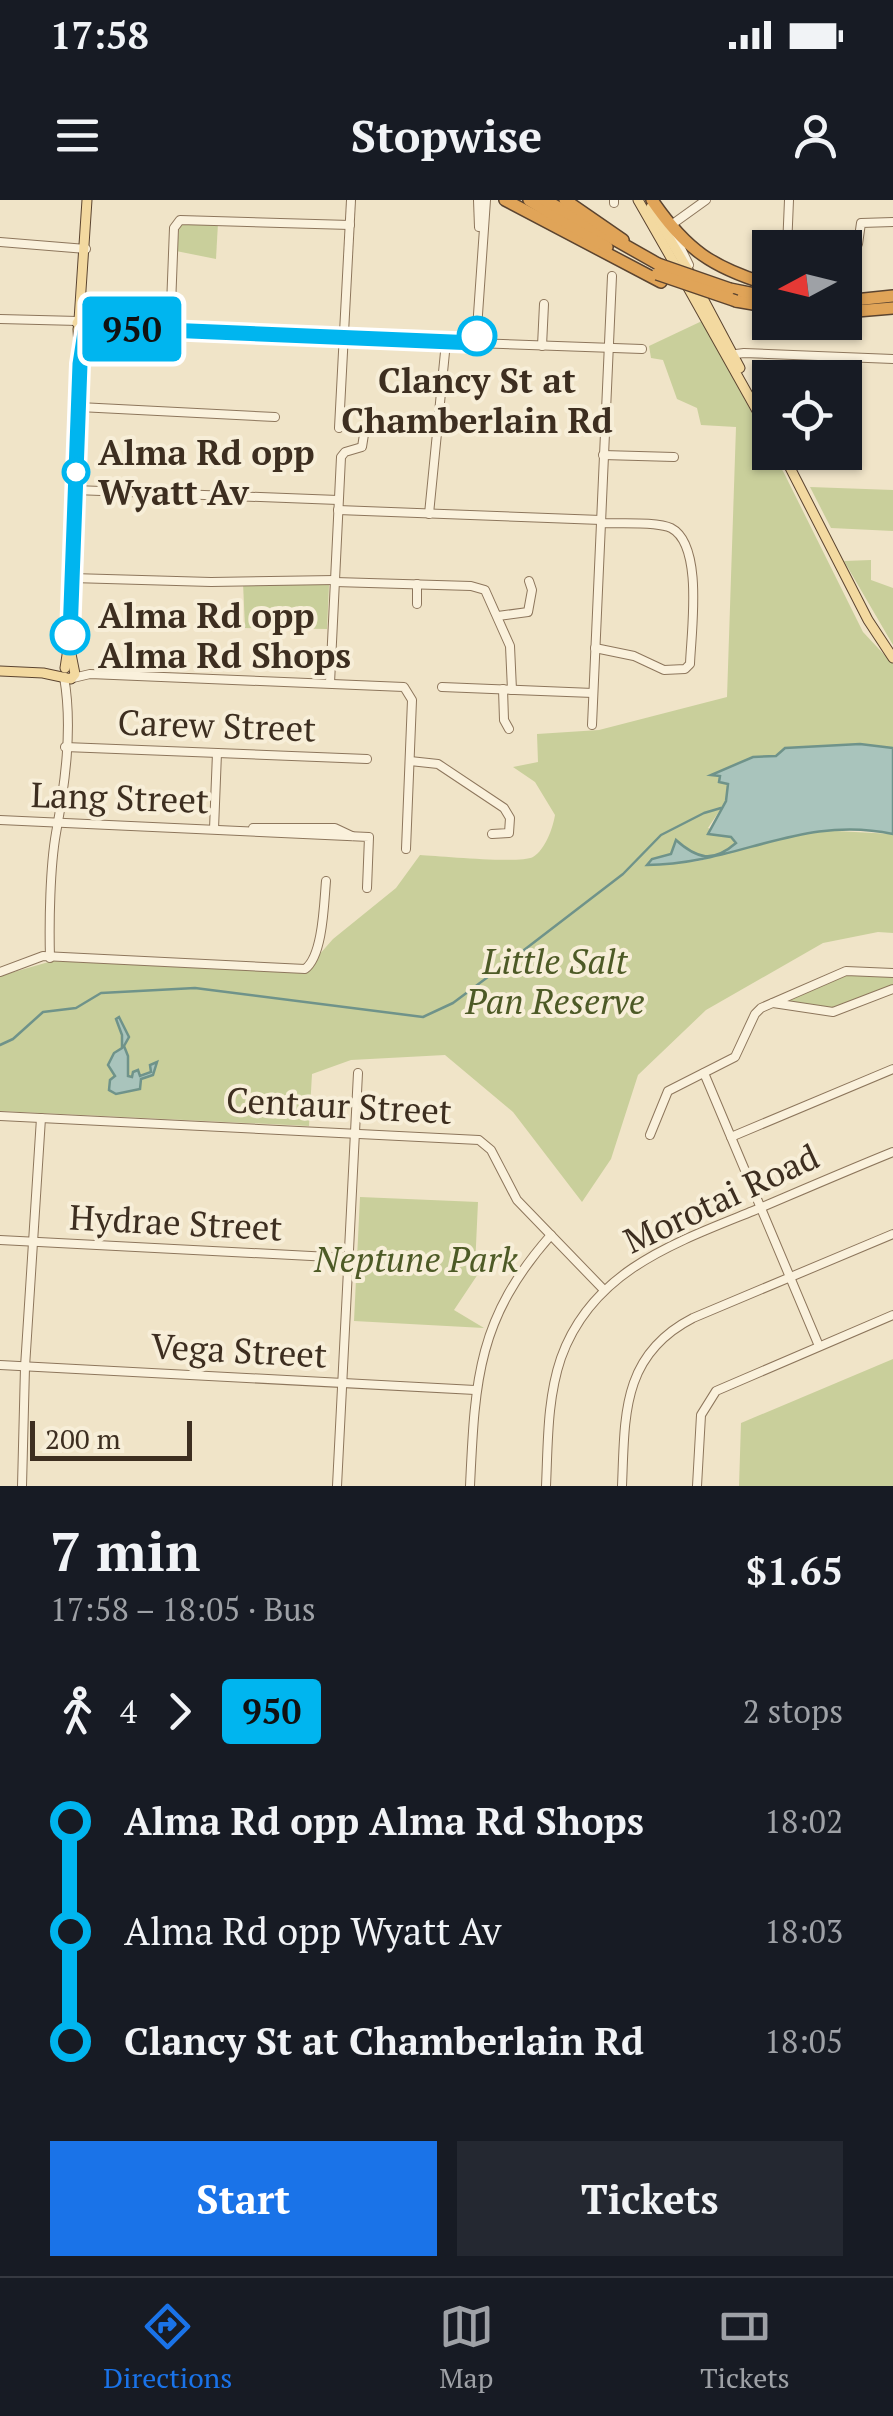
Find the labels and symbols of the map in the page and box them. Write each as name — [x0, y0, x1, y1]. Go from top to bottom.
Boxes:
north arrow — [752, 230, 862, 340]
line badge: 950 — [74, 296, 190, 362]
marker: Clancy St at Chamberlain Rd — [458, 317, 496, 355]
place label: Clancy St at Chamberlain Rd — [341, 357, 613, 443]
place label: Alma Rd opp Wyatt Av — [98, 429, 315, 515]
marker: Alma Rd opp Wyatt Av — [63, 459, 89, 485]
place label: Alma Rd opp Alma Rd Shops — [98, 592, 351, 678]
marker: Alma Rd opp Alma Rd Shops — [51, 616, 89, 654]
street label: Carew Street — [117, 699, 317, 751]
street label: Lang Street — [30, 771, 210, 823]
park label: Little Salt Pan Reserve — [464, 938, 645, 1024]
street label: Centaur Street — [225, 1076, 453, 1134]
street label: Morotai Road — [616, 1133, 826, 1263]
street label: Hydrae Street — [68, 1193, 284, 1251]
park label: Neptune Park — [313, 1236, 518, 1282]
street label: Vega Street — [150, 1322, 328, 1378]
scale bar — [30, 1416, 192, 1460]

